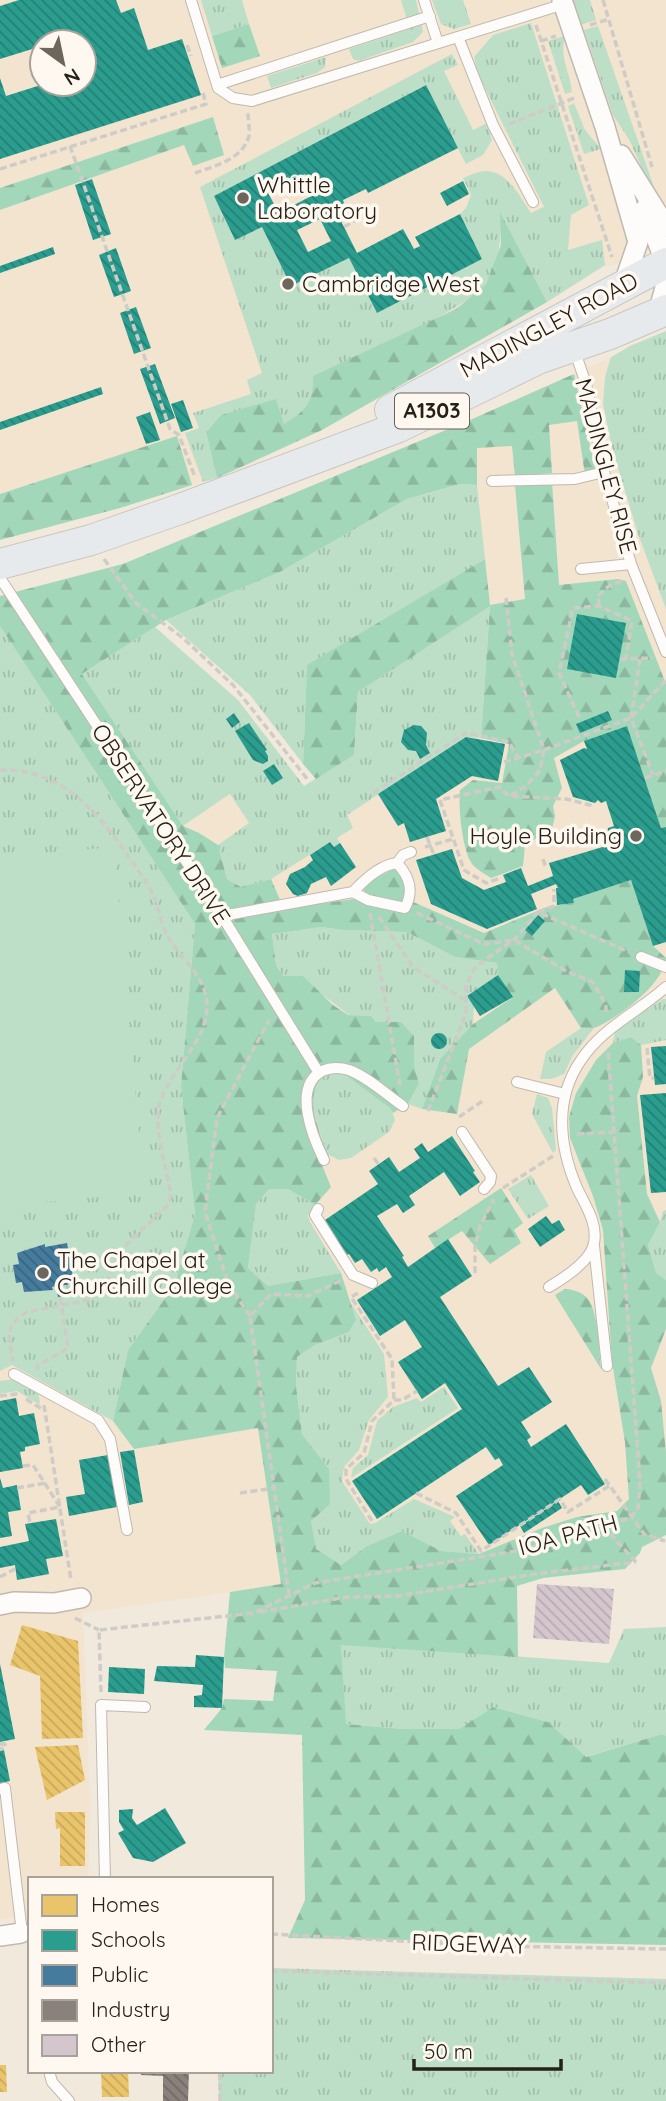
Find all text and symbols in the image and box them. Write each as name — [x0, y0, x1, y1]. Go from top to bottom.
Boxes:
north arrow — [28, 28, 98, 98]
text: N — [60, 63, 85, 91]
place label: Whittle Laboratory — [257, 170, 377, 225]
marker: Whittle Laboratory — [235, 190, 251, 206]
street label: MADINGLEY ROAD — [455, 265, 643, 384]
place label: Cambridge West — [302, 269, 480, 298]
marker: Cambridge West — [280, 276, 296, 292]
street label: MADINGLEY RISE — [569, 375, 644, 557]
road number: A1303 — [395, 394, 469, 428]
street label: OBSERVATORY DRIVE — [86, 718, 237, 929]
place label: Hoyle Building — [470, 821, 622, 850]
marker: Hoyle Building — [628, 828, 644, 844]
place label: The Chapel at Churchill College — [57, 1245, 232, 1300]
marker: The Chapel at Churchill College — [35, 1265, 51, 1281]
street label: IOA PATH — [515, 1507, 621, 1562]
legend — [28, 1877, 273, 2073]
text: Homes — [91, 1891, 160, 1917]
text: Schools — [91, 1926, 166, 1952]
street label: RIDGEWAY — [411, 1927, 527, 1960]
text: Public — [91, 1961, 148, 1987]
text: Industry — [91, 1996, 170, 2022]
scale bar — [414, 2028, 561, 2072]
text: Other — [91, 2031, 146, 2057]
text: 50 m — [424, 2038, 473, 2064]

